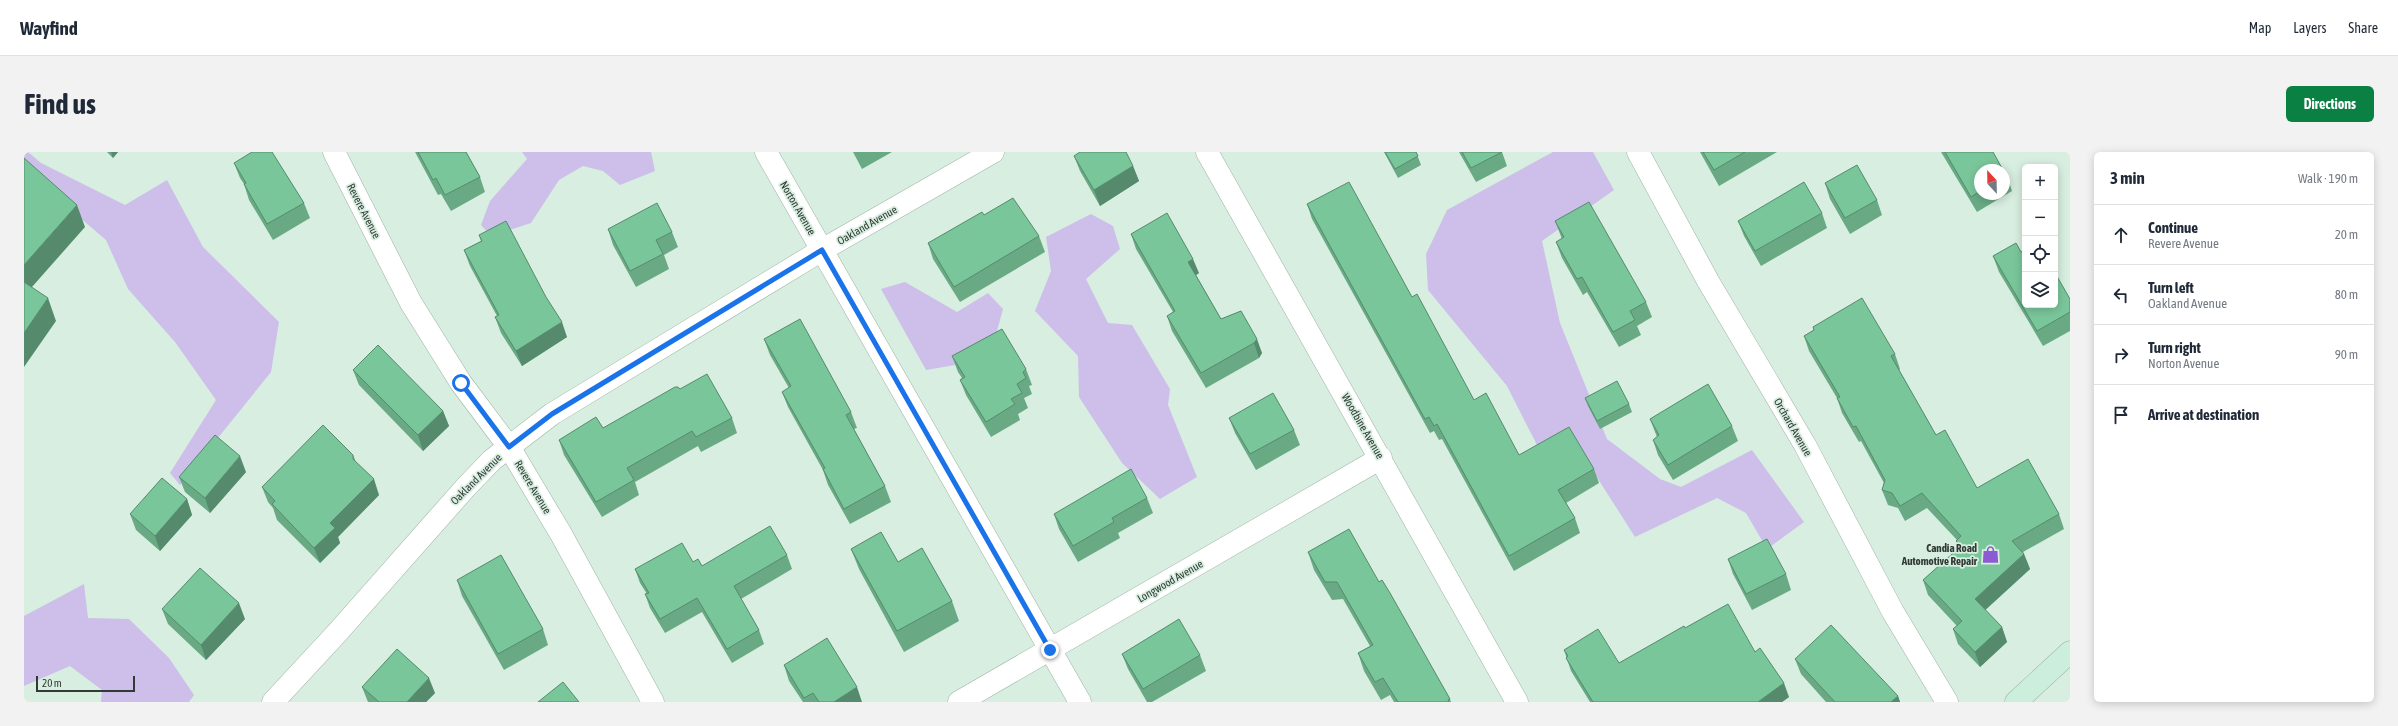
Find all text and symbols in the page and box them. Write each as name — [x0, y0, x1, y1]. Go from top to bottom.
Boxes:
text: Wayfind — [20, 17, 78, 39]
text: Map — [2249, 20, 2271, 36]
text: Layers — [2293, 20, 2326, 36]
text: Share — [2348, 20, 2378, 36]
button: Directions — [2286, 86, 2374, 122]
text: Find us — [24, 88, 96, 120]
north arrow — [1974, 164, 2010, 200]
map controls — [2022, 164, 2058, 308]
button: + — [2022, 164, 2058, 200]
text: 3 min — [2110, 168, 2145, 188]
text: Walk · 190 m — [2298, 171, 2358, 186]
street label: Norton Avenue — [778, 179, 818, 237]
street label: Revere Avenue — [345, 182, 383, 240]
button: − — [2022, 200, 2058, 236]
street label: Oakland Avenue — [835, 203, 899, 247]
text: Continue — [2148, 219, 2198, 236]
icon: ahead — [2110, 224, 2132, 246]
text: 20 m — [2335, 227, 2358, 242]
button: locate — [2022, 236, 2058, 272]
text: Revere Avenue — [2148, 236, 2219, 251]
button: layers — [2022, 272, 2058, 308]
text: Turn left — [2148, 279, 2194, 296]
icon: left — [2110, 284, 2132, 306]
text: 80 m — [2335, 287, 2358, 302]
text: Oakland Avenue — [2148, 296, 2227, 311]
text: Turn right — [2148, 339, 2201, 356]
icon: right — [2110, 344, 2132, 366]
text: 90 m — [2335, 347, 2358, 362]
text: Norton Avenue — [2148, 356, 2219, 371]
route start — [452, 374, 470, 392]
street label: Woodbine Avenue — [1339, 391, 1387, 461]
street label: Orchard Avenue — [1772, 396, 1814, 458]
icon: arrive — [2110, 404, 2132, 426]
text: Arrive at destination — [2148, 406, 2259, 423]
street label: Oakland Avenue — [448, 451, 504, 507]
street label: Revere Avenue — [512, 458, 554, 516]
place label: Candia Road Automotive Repair — [1901, 542, 1978, 567]
shop icon: Candia Road Automotive Repair — [1980, 544, 2000, 564]
street label: Longwood Avenue — [1135, 557, 1205, 605]
route end — [1041, 641, 1059, 659]
scale bar — [36, 674, 135, 693]
text: 20 m — [42, 677, 62, 689]

